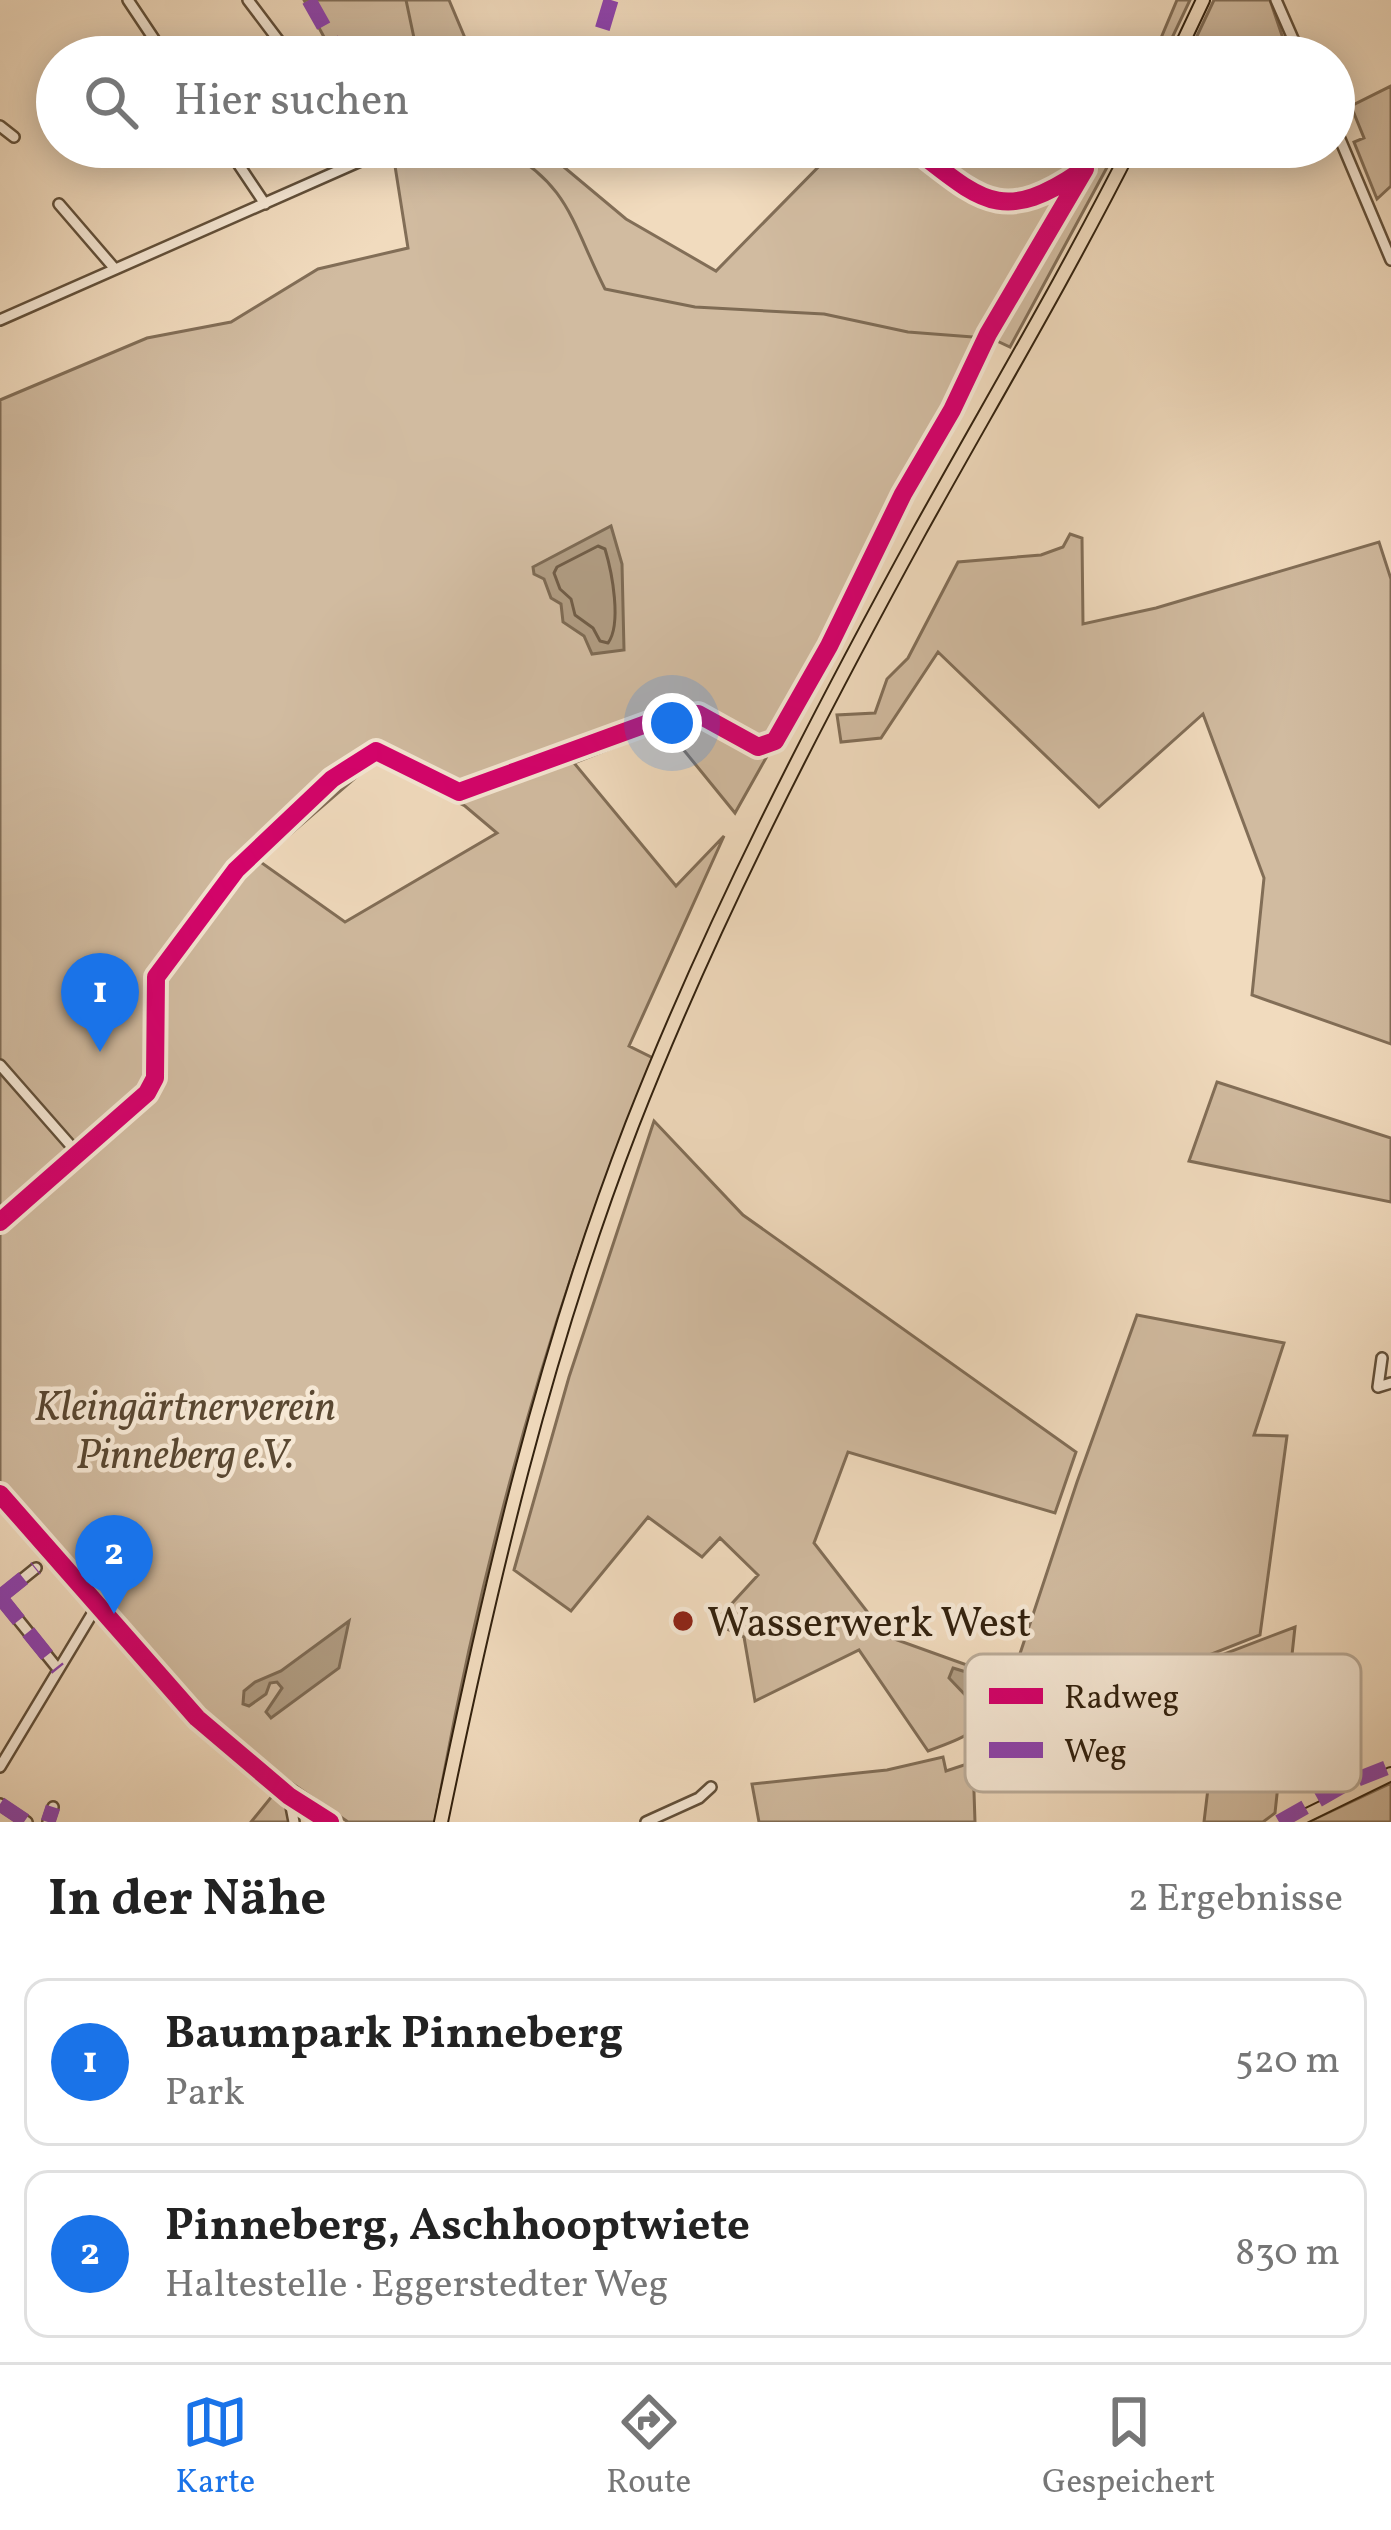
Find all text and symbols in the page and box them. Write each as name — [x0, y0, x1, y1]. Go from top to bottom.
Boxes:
search box — [36, 36, 1355, 168]
icon: search — [78, 69, 144, 135]
text: Hier suchen — [174, 71, 409, 134]
your location — [642, 693, 702, 753]
pin: 1 — [61, 953, 139, 1052]
park label: Kleingärtnerverein Pinneberg e.V. — [34, 1380, 336, 1487]
pin: 2 — [75, 1515, 153, 1614]
place label: Wasserwerk West — [707, 1596, 1032, 1655]
marker: Wasserwerk West — [670, 1608, 696, 1634]
legend — [965, 1654, 1361, 1792]
text: Radweg — [1064, 1677, 1179, 1723]
text: Weg — [1064, 1731, 1127, 1777]
text: In der Nähe — [48, 1865, 326, 1936]
text: 2 Ergebnisse — [1128, 1873, 1343, 1927]
text: Baumpark Pinneberg — [165, 2004, 623, 2067]
text: 1 — [82, 2035, 98, 2089]
text: 520 m — [1235, 2035, 1340, 2089]
text: Park — [165, 2067, 245, 2121]
text: Pinneberg, Aschhooptwiete — [165, 2196, 750, 2259]
text: 2 — [80, 2227, 100, 2281]
text: 830 m — [1235, 2227, 1340, 2281]
text: Haltestelle · Eggerstedter Weg — [165, 2259, 669, 2313]
tab: Karte — [176, 2389, 255, 2507]
tab: Route — [606, 2389, 691, 2507]
tab: Gespeichert — [1042, 2389, 1215, 2507]

